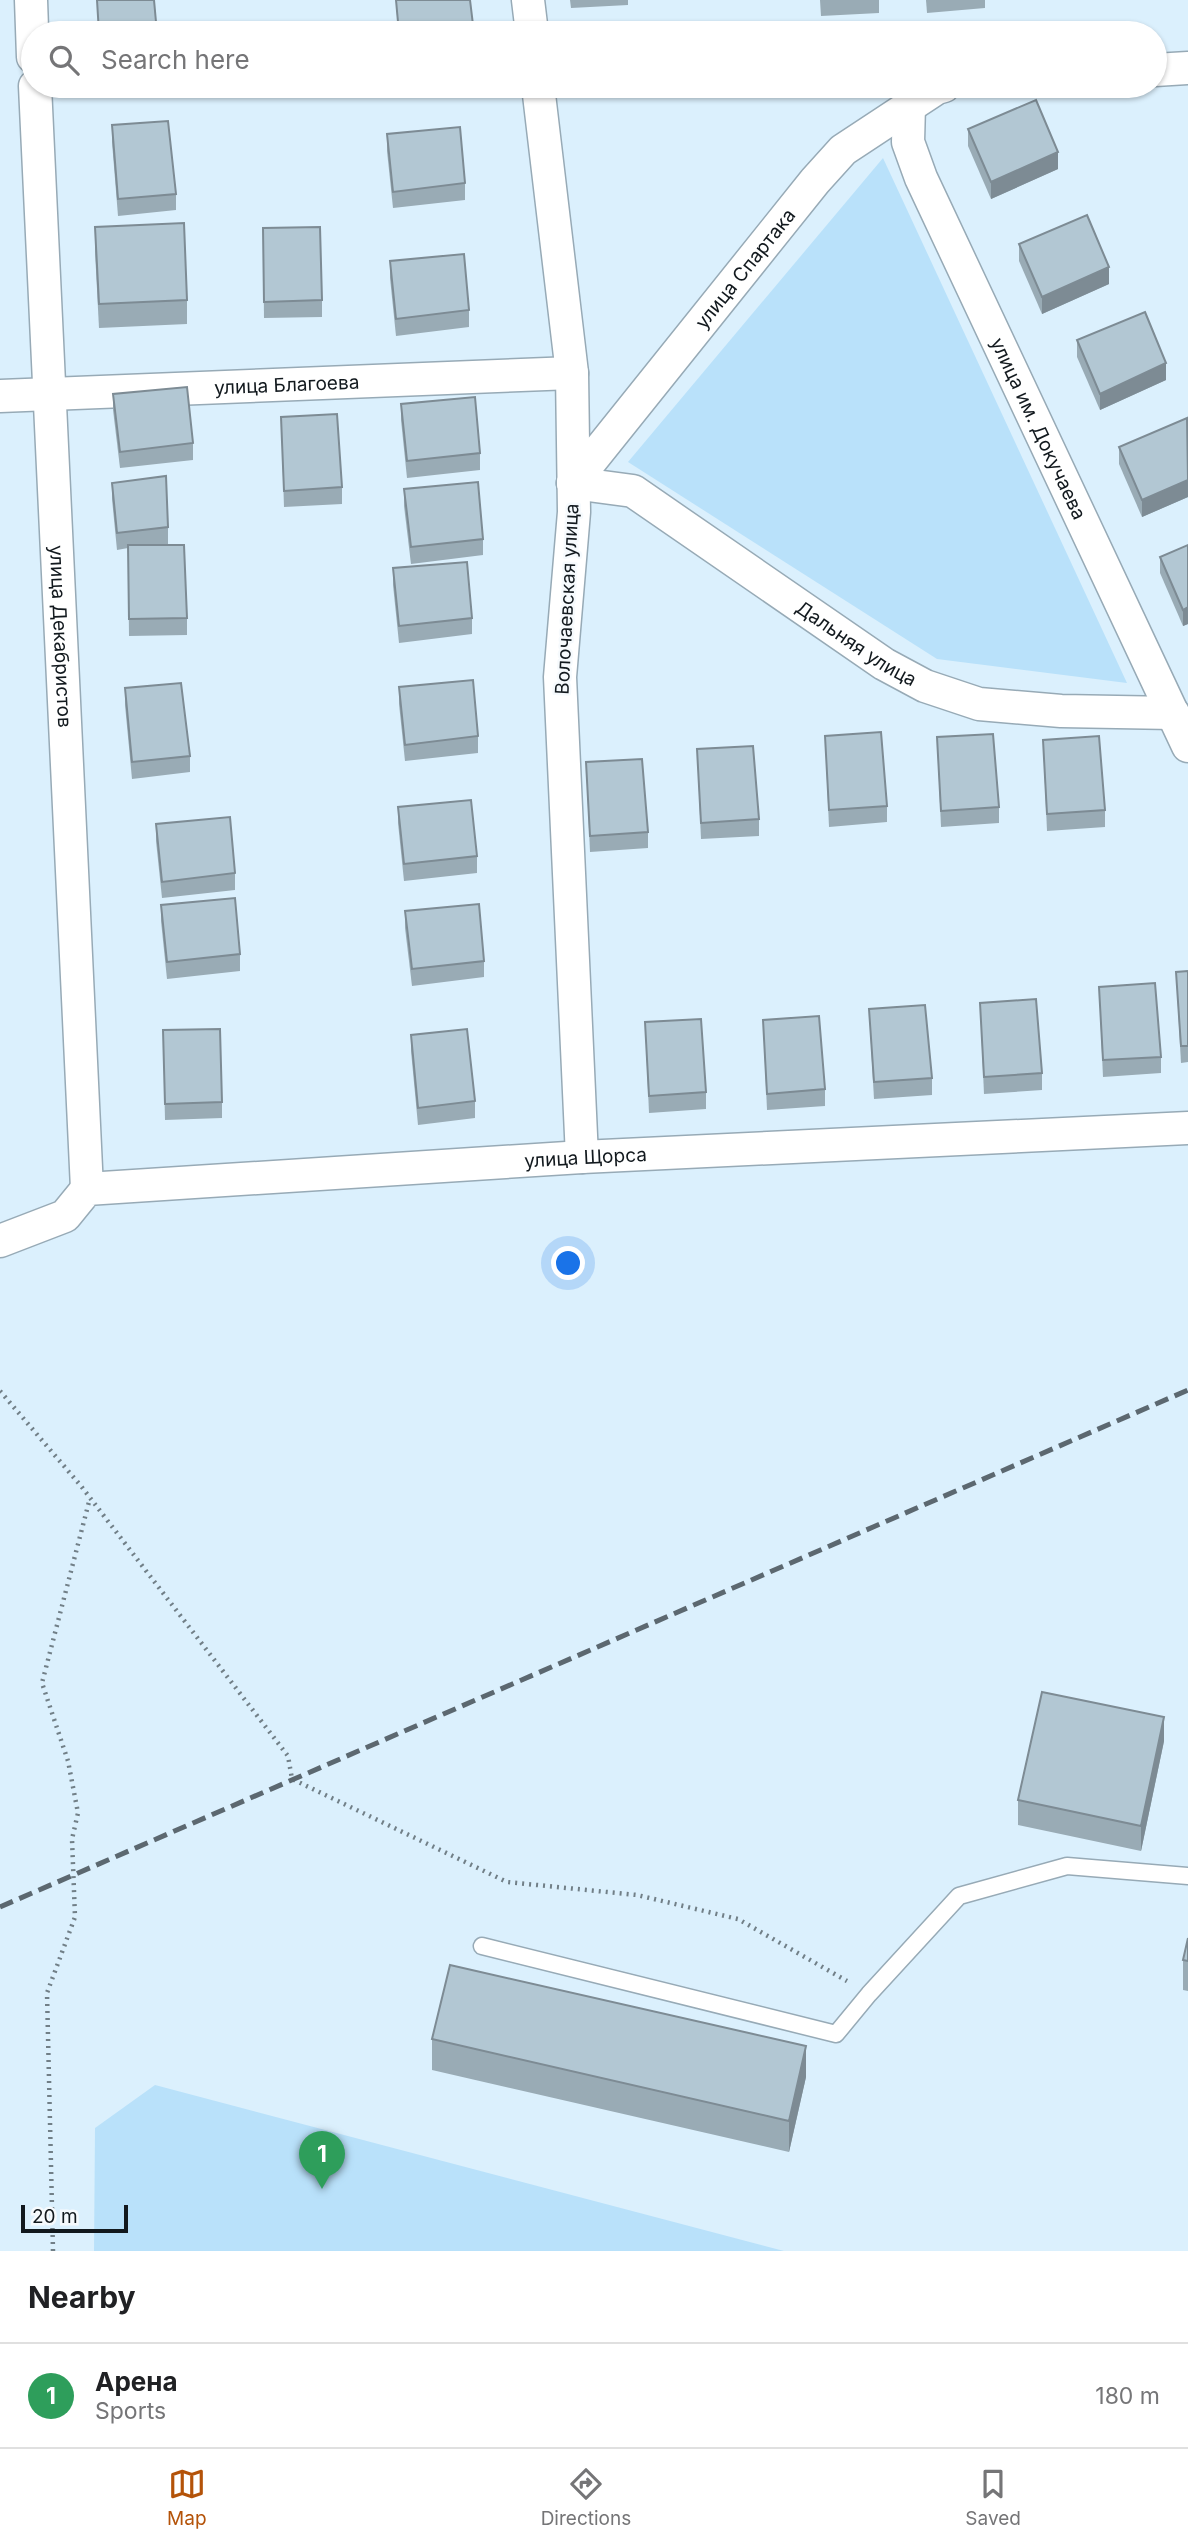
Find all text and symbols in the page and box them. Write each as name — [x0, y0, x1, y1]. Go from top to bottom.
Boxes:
search box — [21, 21, 1167, 98]
icon: search — [45, 41, 83, 79]
text: Search here — [101, 44, 250, 75]
street label: улица Спартака — [690, 204, 800, 333]
street label: улица им. Докучаева — [986, 334, 1091, 523]
street label: улица Благоева — [214, 370, 360, 399]
street label: Волочаевская улица — [551, 503, 583, 695]
street label: улица Декабристов — [45, 545, 77, 728]
street label: Дальняя улица — [792, 595, 921, 691]
street label: улица Щорса — [524, 1142, 647, 1172]
your location — [551, 1246, 585, 1280]
pin: 1 — [299, 2131, 345, 2189]
scale bar — [21, 2202, 128, 2234]
text: 20 m — [32, 2205, 78, 2228]
text: Nearby — [28, 2279, 136, 2315]
text: Арена — [95, 2366, 178, 2397]
text: 1 — [46, 2382, 56, 2410]
text: 180 m — [1095, 2382, 1160, 2410]
text: Sports — [95, 2397, 166, 2425]
tab: Map — [167, 2465, 207, 2530]
tab: Directions — [541, 2465, 631, 2530]
tab: Saved — [965, 2465, 1021, 2530]

